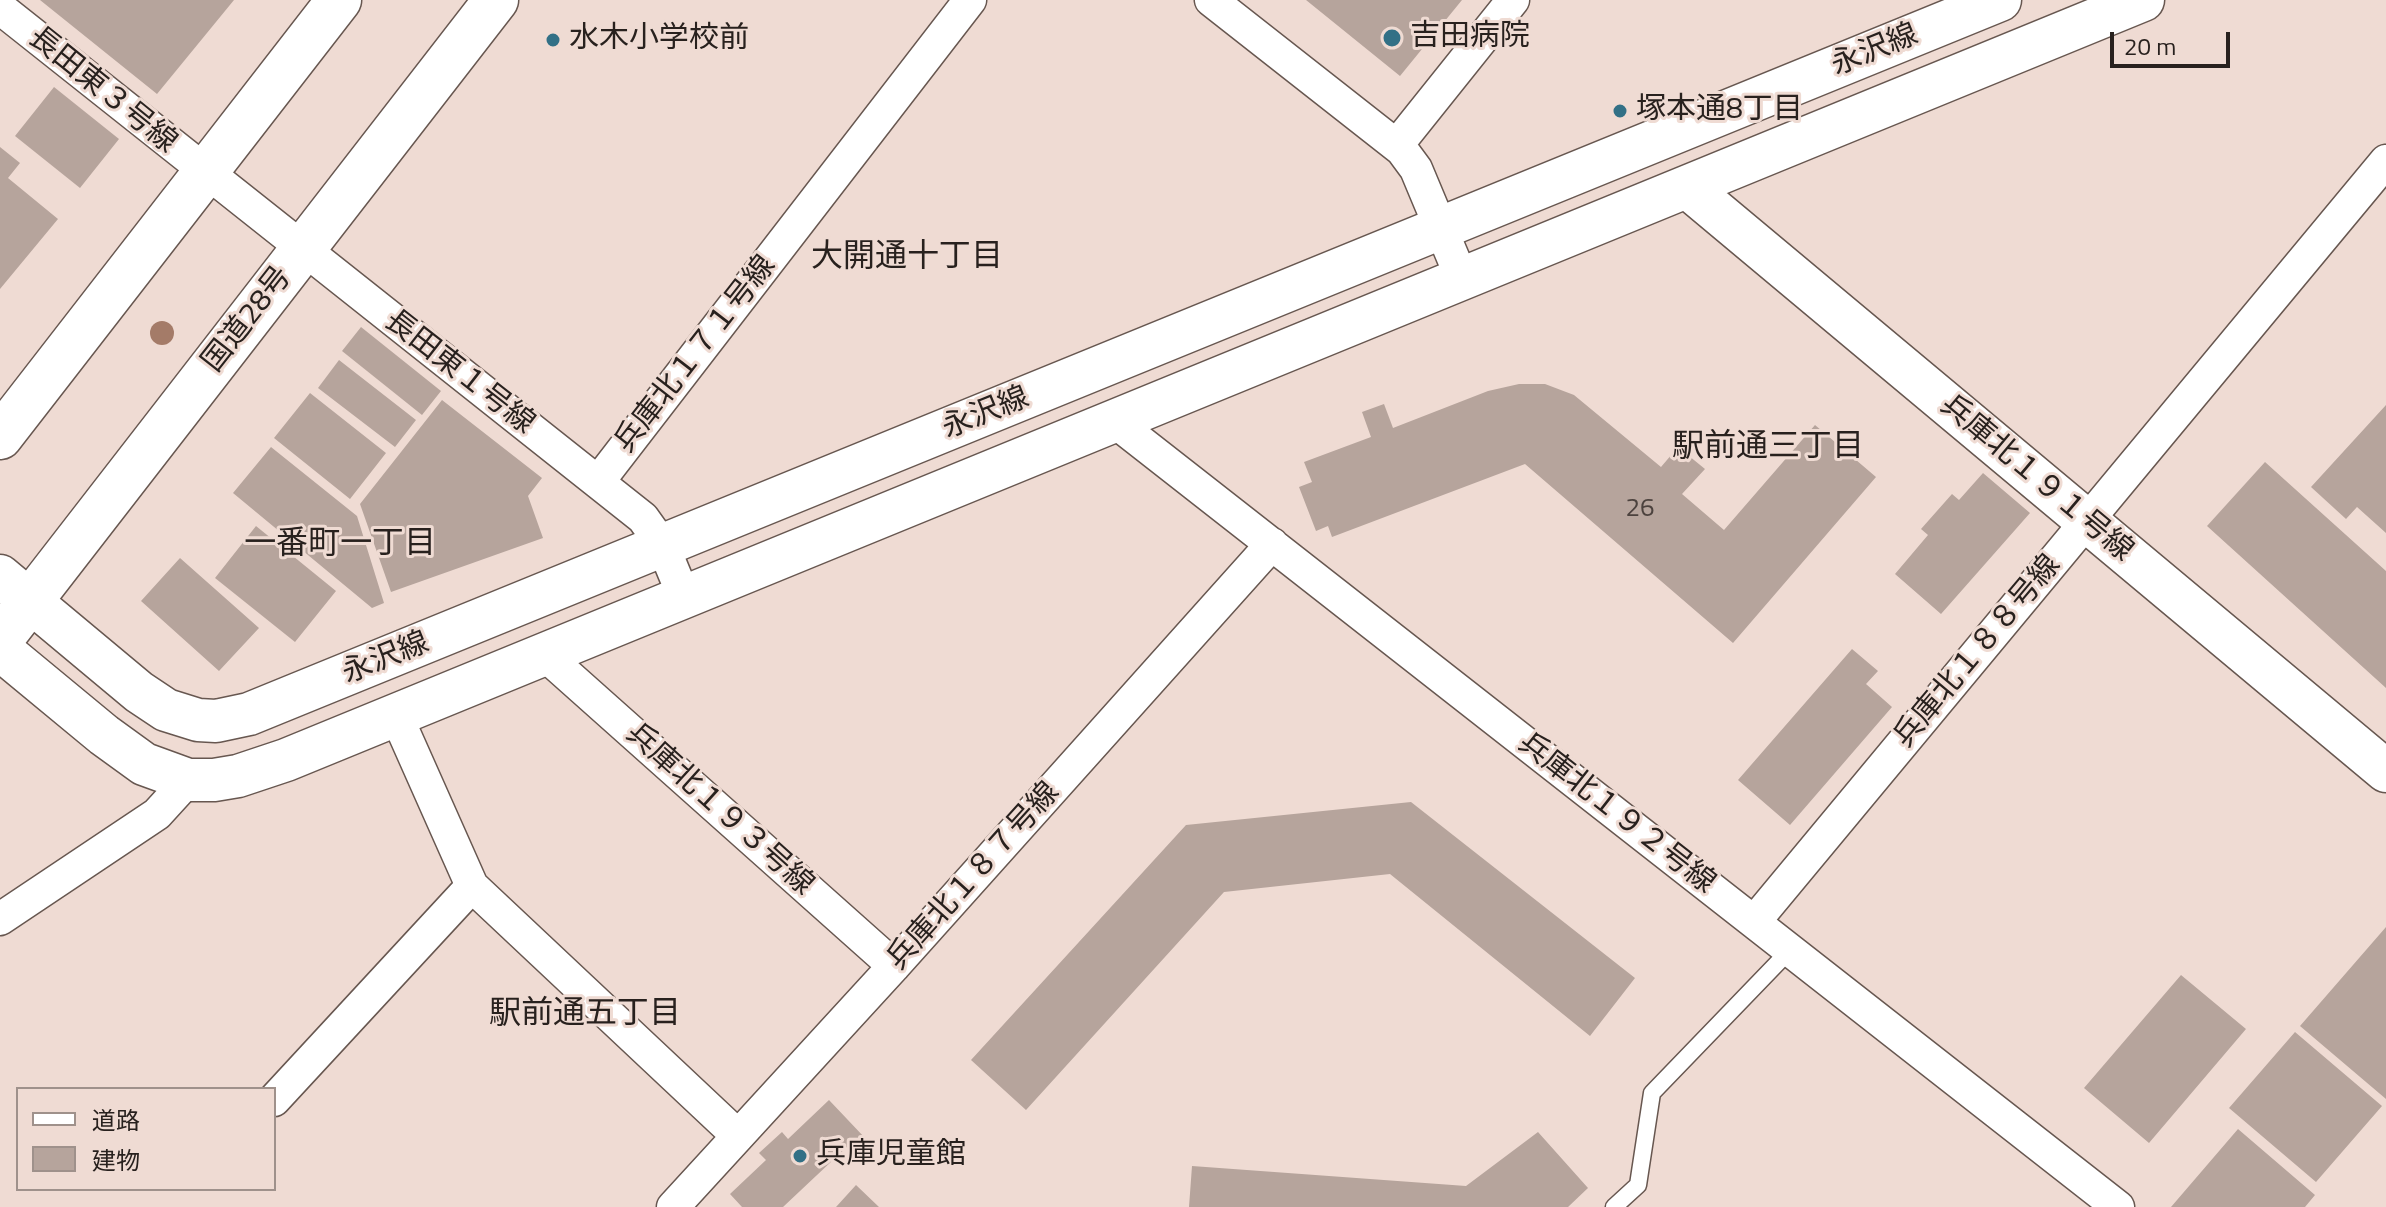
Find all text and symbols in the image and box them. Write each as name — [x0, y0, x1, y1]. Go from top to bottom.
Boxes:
scale bar — [2114, 16, 2234, 66]
street label: 永沢線 — [1827, 17, 1923, 85]
street label: 長田東３号線 — [21, 20, 183, 162]
place label: 吉田病院 — [1410, 20, 1530, 56]
place label: 水木小学校前 — [569, 22, 749, 58]
marker: 吉田病院 — [1381, 27, 1403, 49]
text: 20 m — [2124, 28, 2176, 64]
marker: 水木小学校前 — [544, 31, 562, 49]
place label: 塚本通8丁目 — [1636, 93, 1803, 129]
marker: 塚本通8丁目 — [1611, 102, 1629, 120]
district label: 大開通十丁目 — [811, 239, 1003, 277]
street label: 兵庫北１７１号線 — [608, 249, 784, 461]
street label: 国道28号 — [196, 260, 300, 380]
street label: 長田東１号線 — [377, 303, 541, 443]
street label: 永沢線 — [938, 380, 1034, 448]
street label: 兵庫北１９１号線 — [1933, 388, 2139, 570]
district label: 駅前通三丁目 — [1672, 429, 1864, 467]
house number: 26 — [1625, 494, 1655, 526]
district label: 一番町一丁目 — [244, 526, 436, 564]
street label: 兵庫北１８８号線 — [1887, 549, 2069, 755]
street label: 永沢線 — [338, 625, 434, 693]
street label: 兵庫北１９３号線 — [618, 716, 820, 904]
street label: 兵庫北１９２号線 — [1510, 726, 1722, 902]
street label: 兵庫北１８７号線 — [880, 776, 1068, 978]
district label: 駅前通五丁目 — [489, 996, 681, 1034]
legend — [16, 1087, 276, 1191]
text: 道路 — [92, 1102, 140, 1138]
place label: 兵庫児童館 — [816, 1138, 966, 1174]
text: 建物 — [92, 1142, 140, 1178]
marker: 兵庫児童館 — [791, 1147, 809, 1165]

